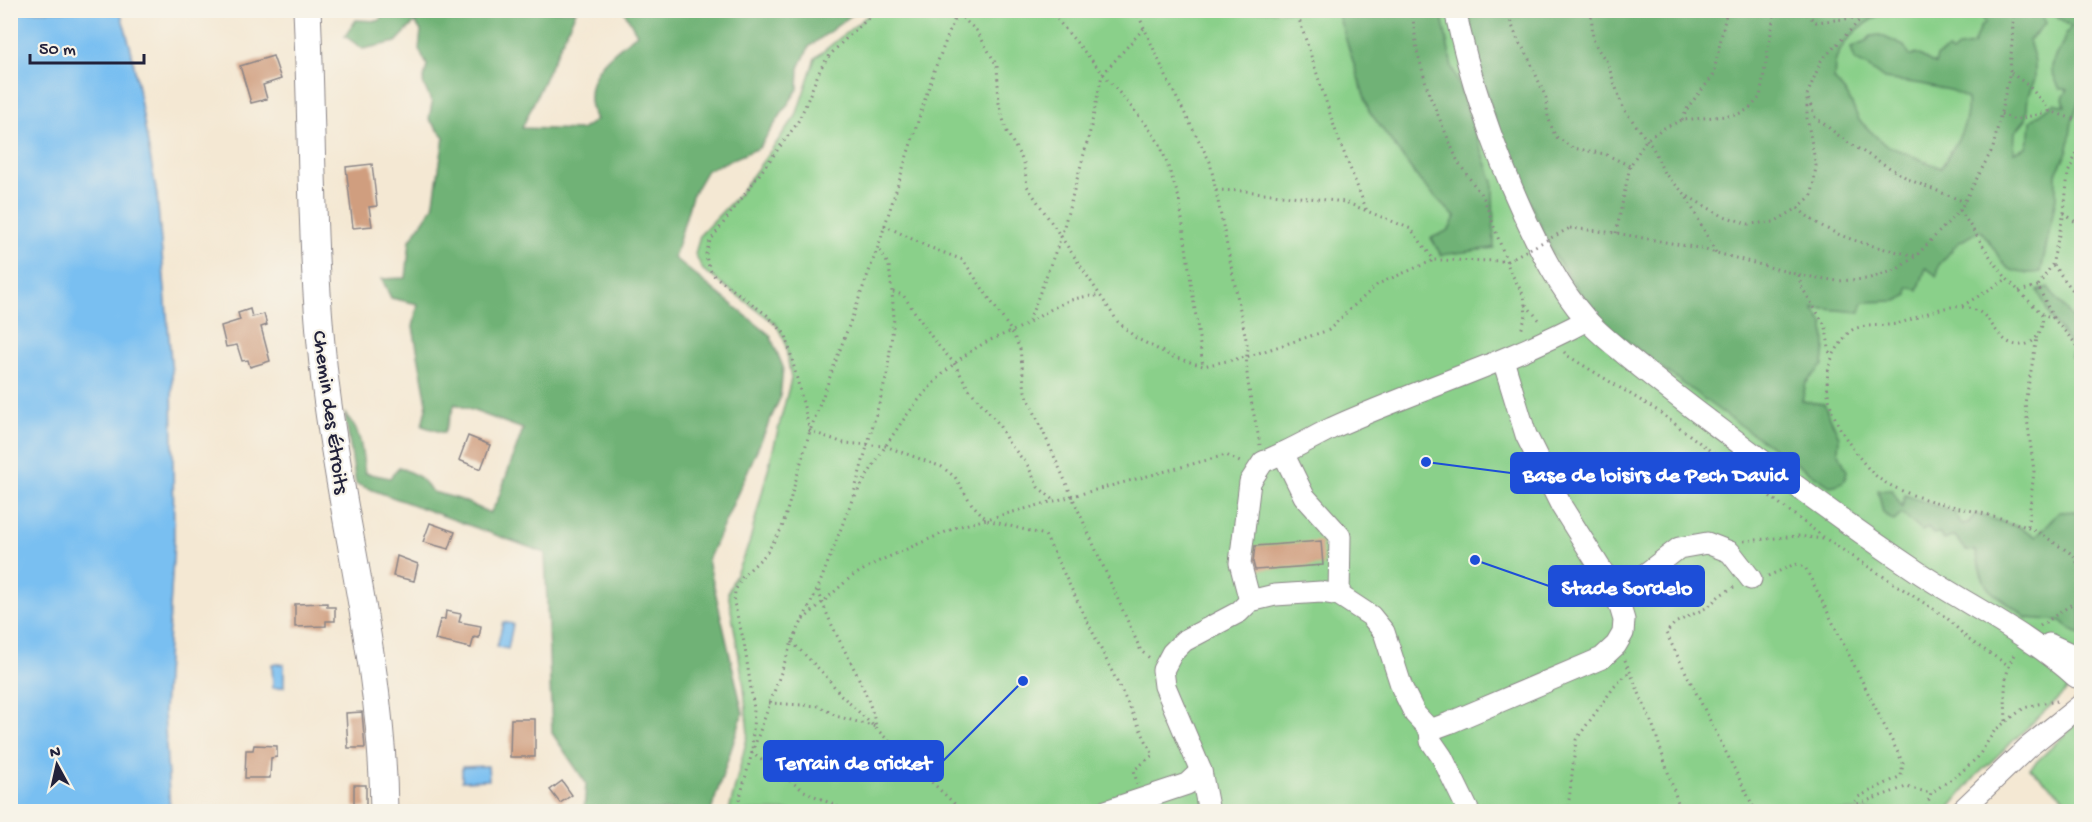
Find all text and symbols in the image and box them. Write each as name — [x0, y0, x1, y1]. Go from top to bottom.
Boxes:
scale bar — [30, 27, 144, 65]
text: 50 m — [39, 40, 76, 61]
street label: Chemin des Étroits — [305, 329, 353, 497]
callout: Base de loisirs de Pech David — [1511, 453, 1799, 493]
text: Base de loisirs de Pech David — [1522, 464, 1789, 490]
callout: Stade Sordelo — [1549, 566, 1704, 606]
text: Stade Sordelo — [1562, 577, 1693, 603]
north arrow — [27, 735, 87, 795]
callout: Terrain de cricket — [764, 741, 943, 781]
text: N — [49, 743, 62, 764]
text: Terrain de cricket — [774, 752, 934, 778]

